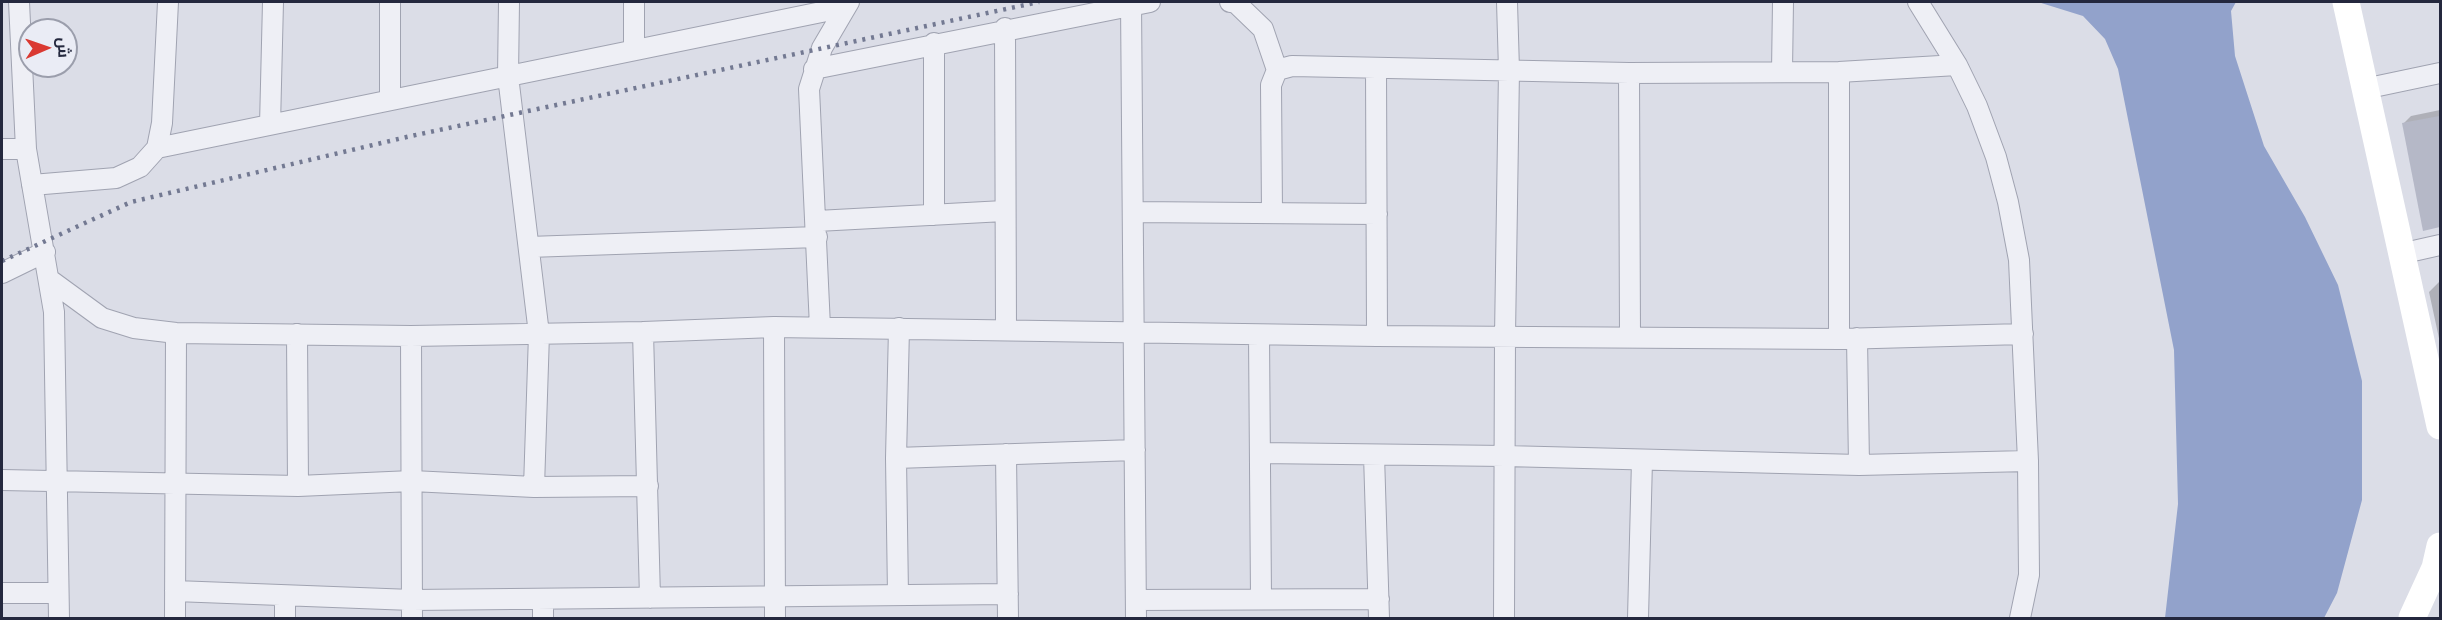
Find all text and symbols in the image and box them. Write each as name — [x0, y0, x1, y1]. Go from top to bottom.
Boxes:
north arrow — [18, 18, 78, 78]
text: ش — [55, 37, 74, 58]

